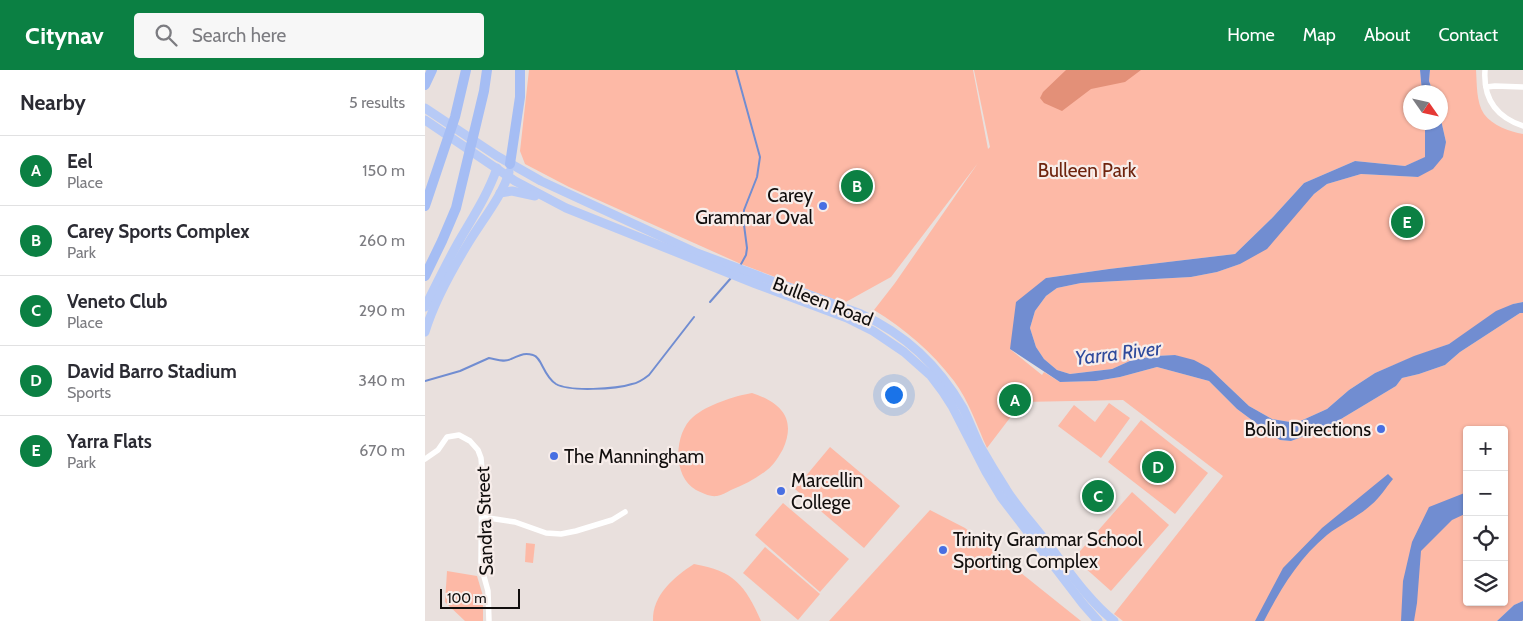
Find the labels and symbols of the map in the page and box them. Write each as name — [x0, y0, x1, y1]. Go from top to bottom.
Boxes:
north arrow — [1403, 85, 1448, 130]
park label: Bulleen Park — [1038, 159, 1137, 182]
pin: B — [841, 167, 873, 205]
place label: Carey Grammar Oval — [695, 184, 814, 229]
marker: Carey Grammar Oval — [817, 200, 829, 212]
pin: E — [1391, 203, 1423, 241]
street label: Bulleen Road — [769, 272, 876, 331]
water label: Yarra River — [1073, 336, 1163, 370]
pin: A — [999, 381, 1031, 419]
your location — [881, 382, 907, 408]
place label: Bolin Directions — [1245, 418, 1371, 441]
marker: Bolin Directions — [1375, 423, 1387, 435]
place label: The Manningham — [564, 445, 704, 468]
pin: D — [1142, 448, 1174, 486]
marker: The Manningham — [548, 450, 560, 462]
street label: Sandra Street — [471, 465, 498, 576]
place label: Marcellin College — [791, 469, 863, 514]
pin: C — [1082, 477, 1114, 515]
marker: Marcellin College — [775, 485, 787, 497]
place label: Trinity Grammar School Sporting Complex — [953, 528, 1143, 573]
marker: Trinity Grammar School Sporting Complex — [937, 544, 949, 556]
scale bar — [440, 586, 520, 609]

